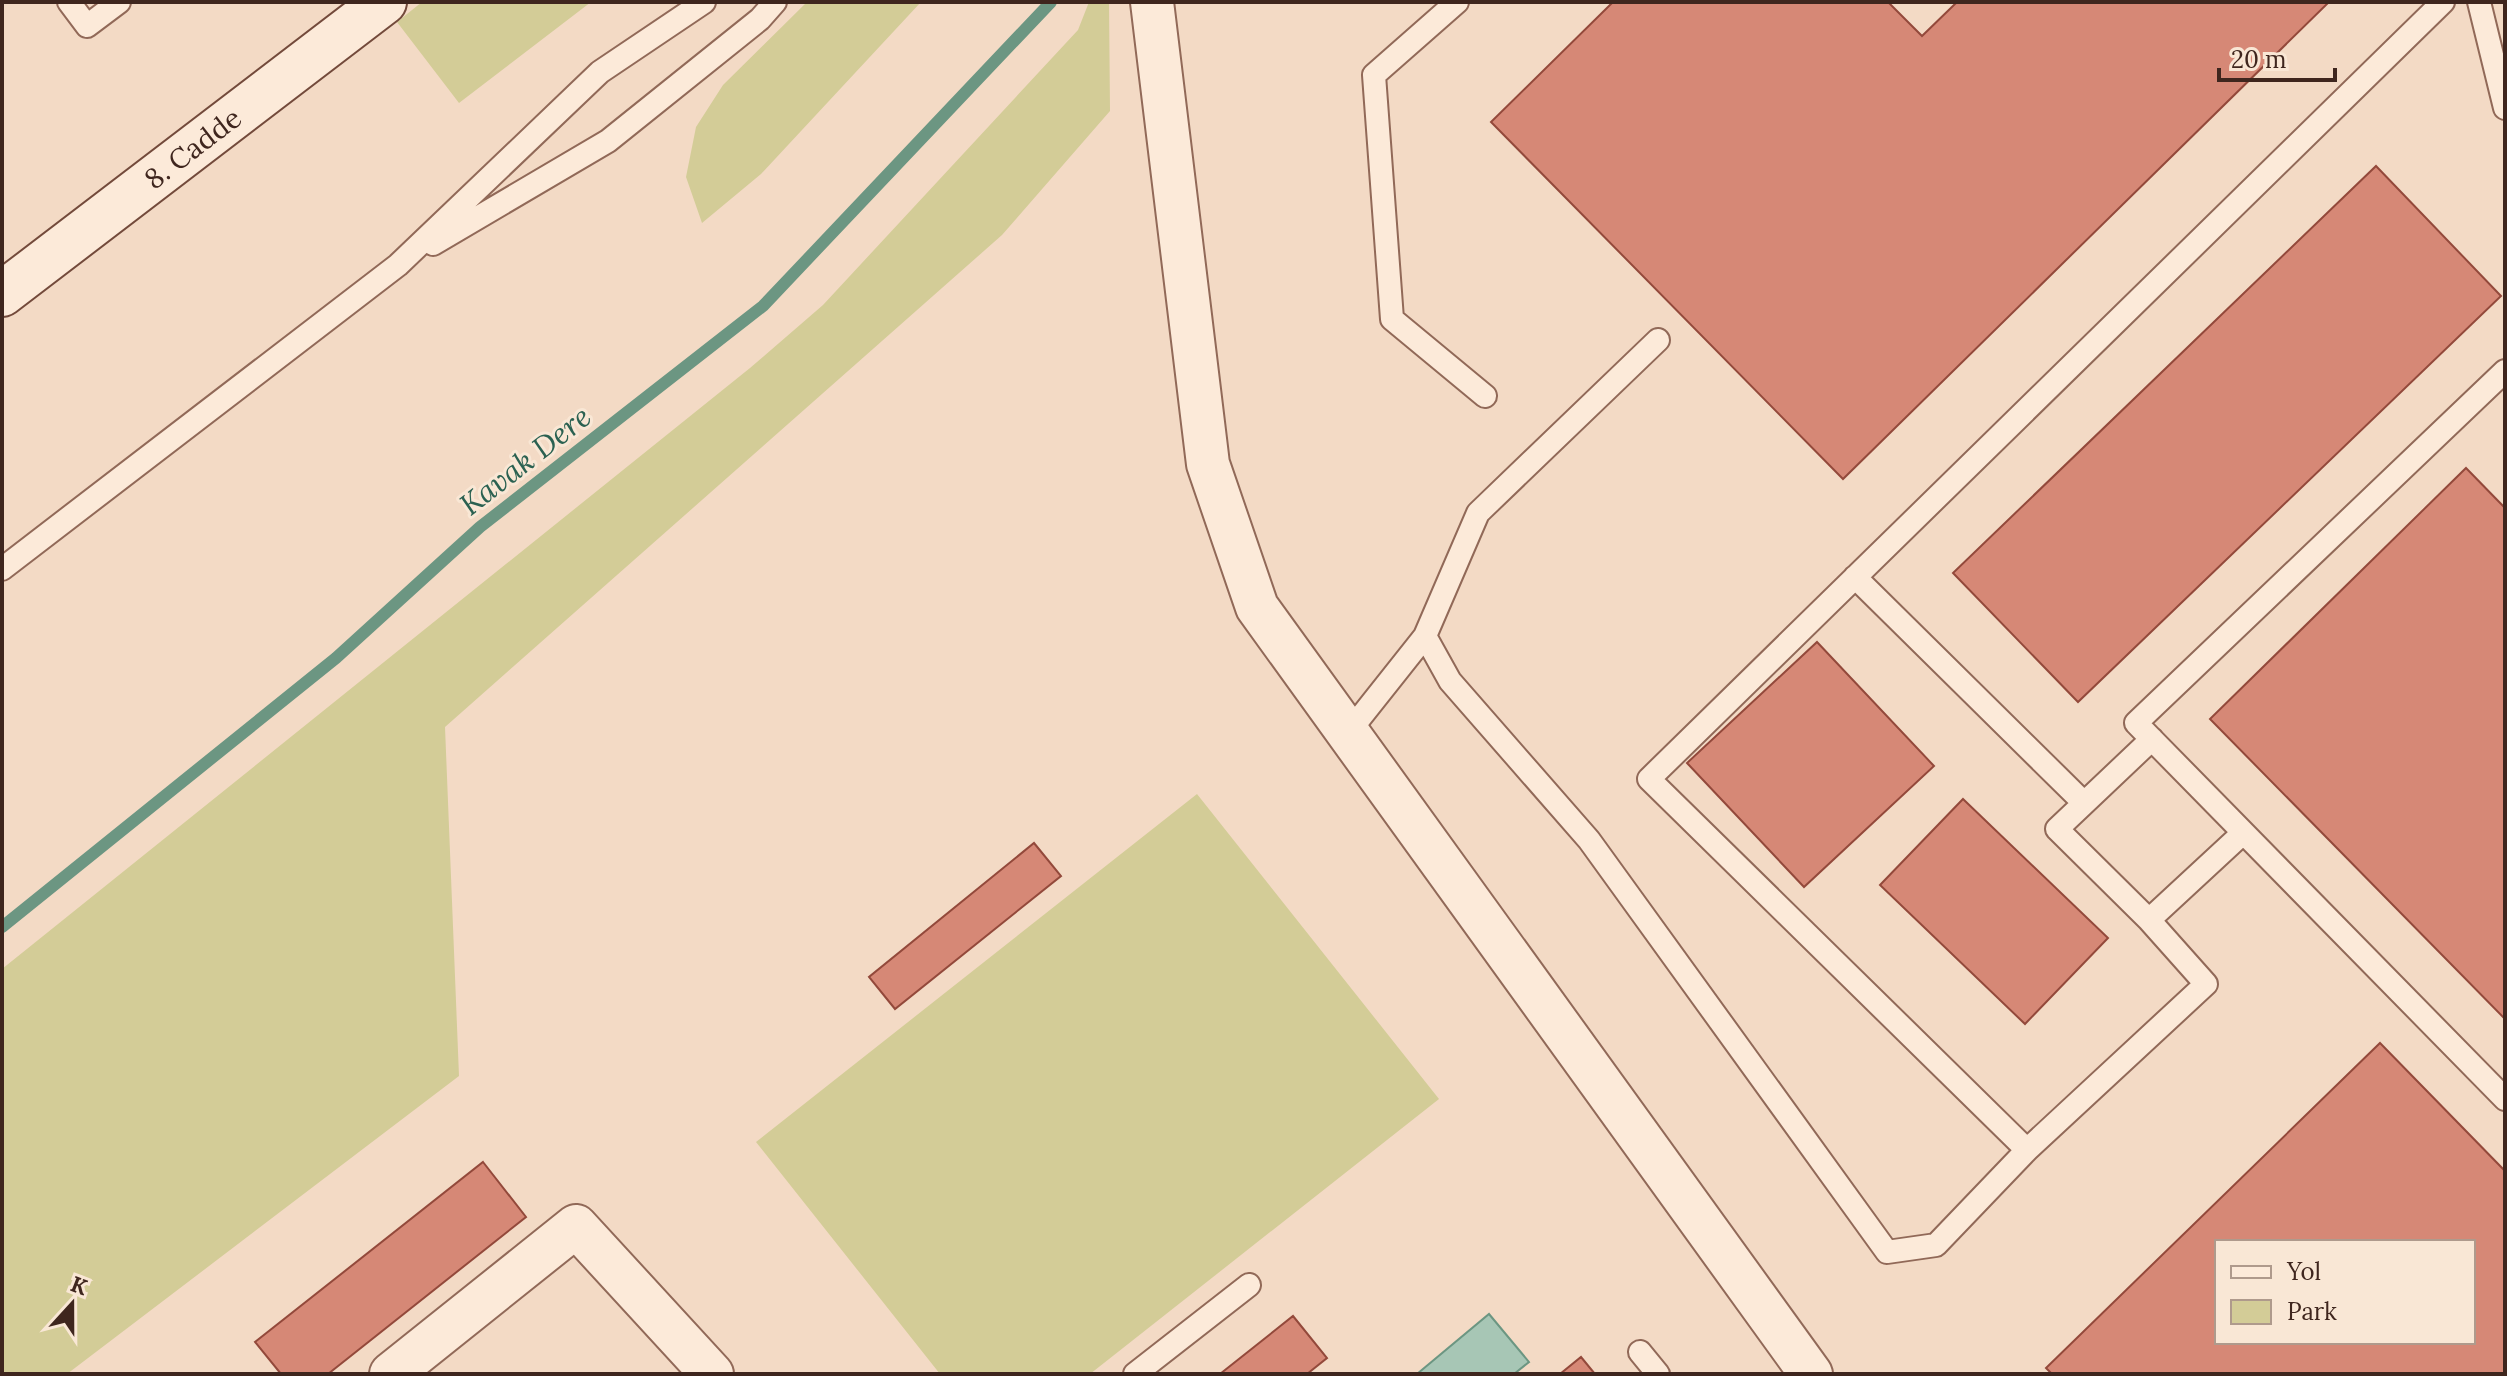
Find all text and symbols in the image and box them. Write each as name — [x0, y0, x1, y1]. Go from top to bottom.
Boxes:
scale bar — [2219, 32, 2335, 82]
text: 20 m — [2231, 44, 2287, 75]
street label: 8. Cadde — [137, 100, 248, 197]
water label: Kavak Dere — [452, 397, 598, 523]
legend — [2215, 1240, 2475, 1344]
text: Yol — [2286, 1256, 2321, 1287]
north arrow — [32, 1264, 112, 1344]
text: K — [67, 1269, 92, 1301]
text: Park — [2287, 1296, 2337, 1327]

